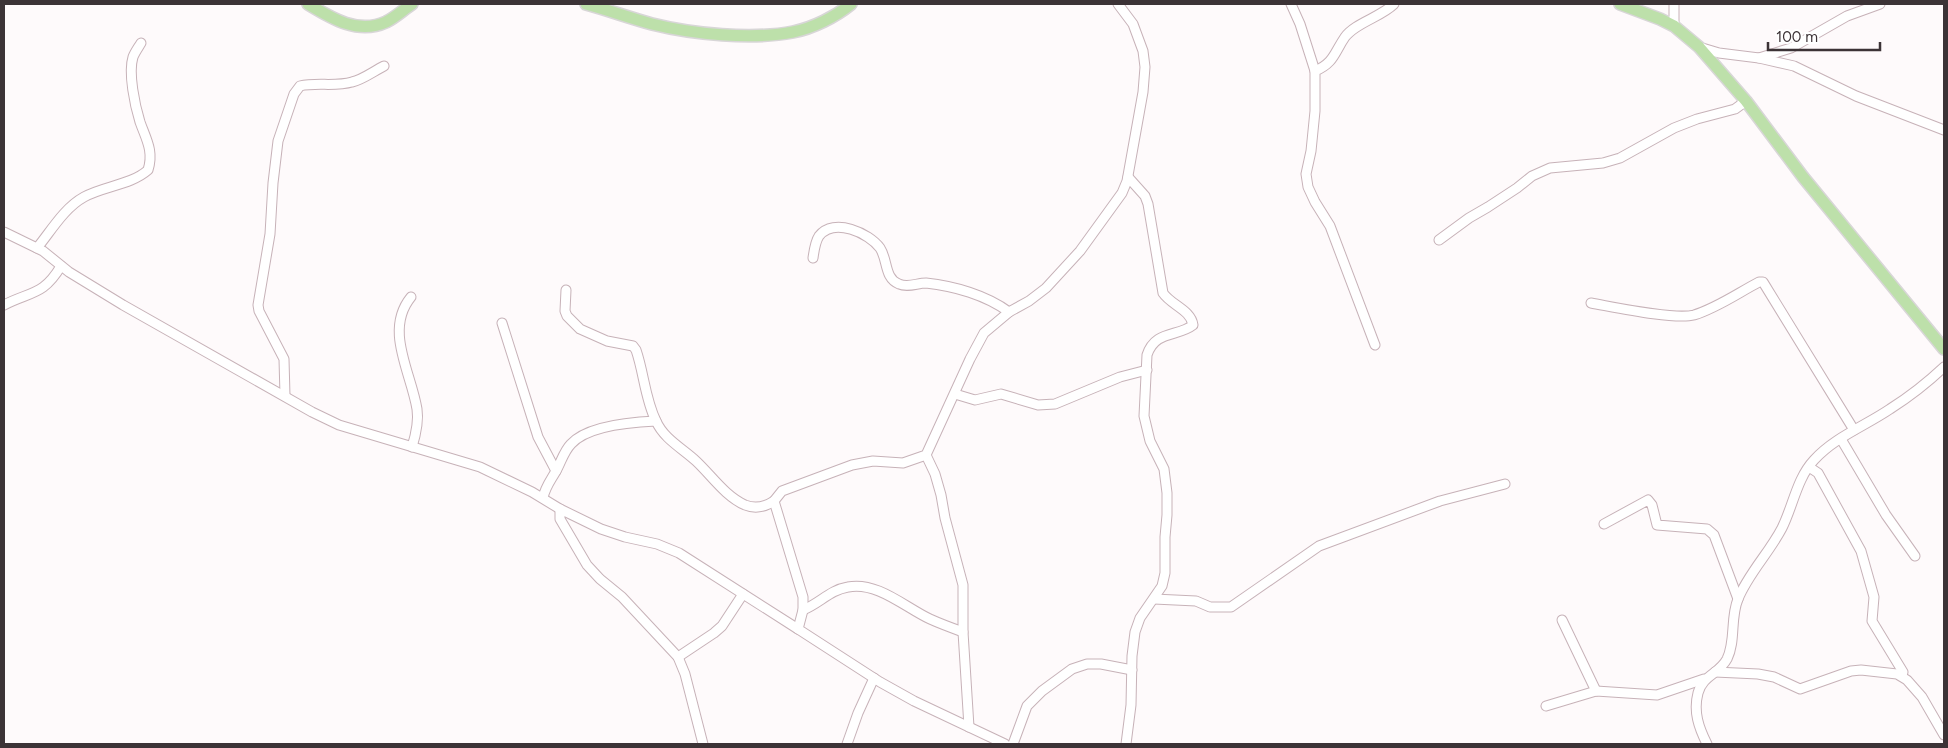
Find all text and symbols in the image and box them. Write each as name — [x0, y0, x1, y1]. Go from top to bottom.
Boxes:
scale bar — [1768, 20, 1880, 52]
text: 100 m — [1776, 28, 1818, 46]

